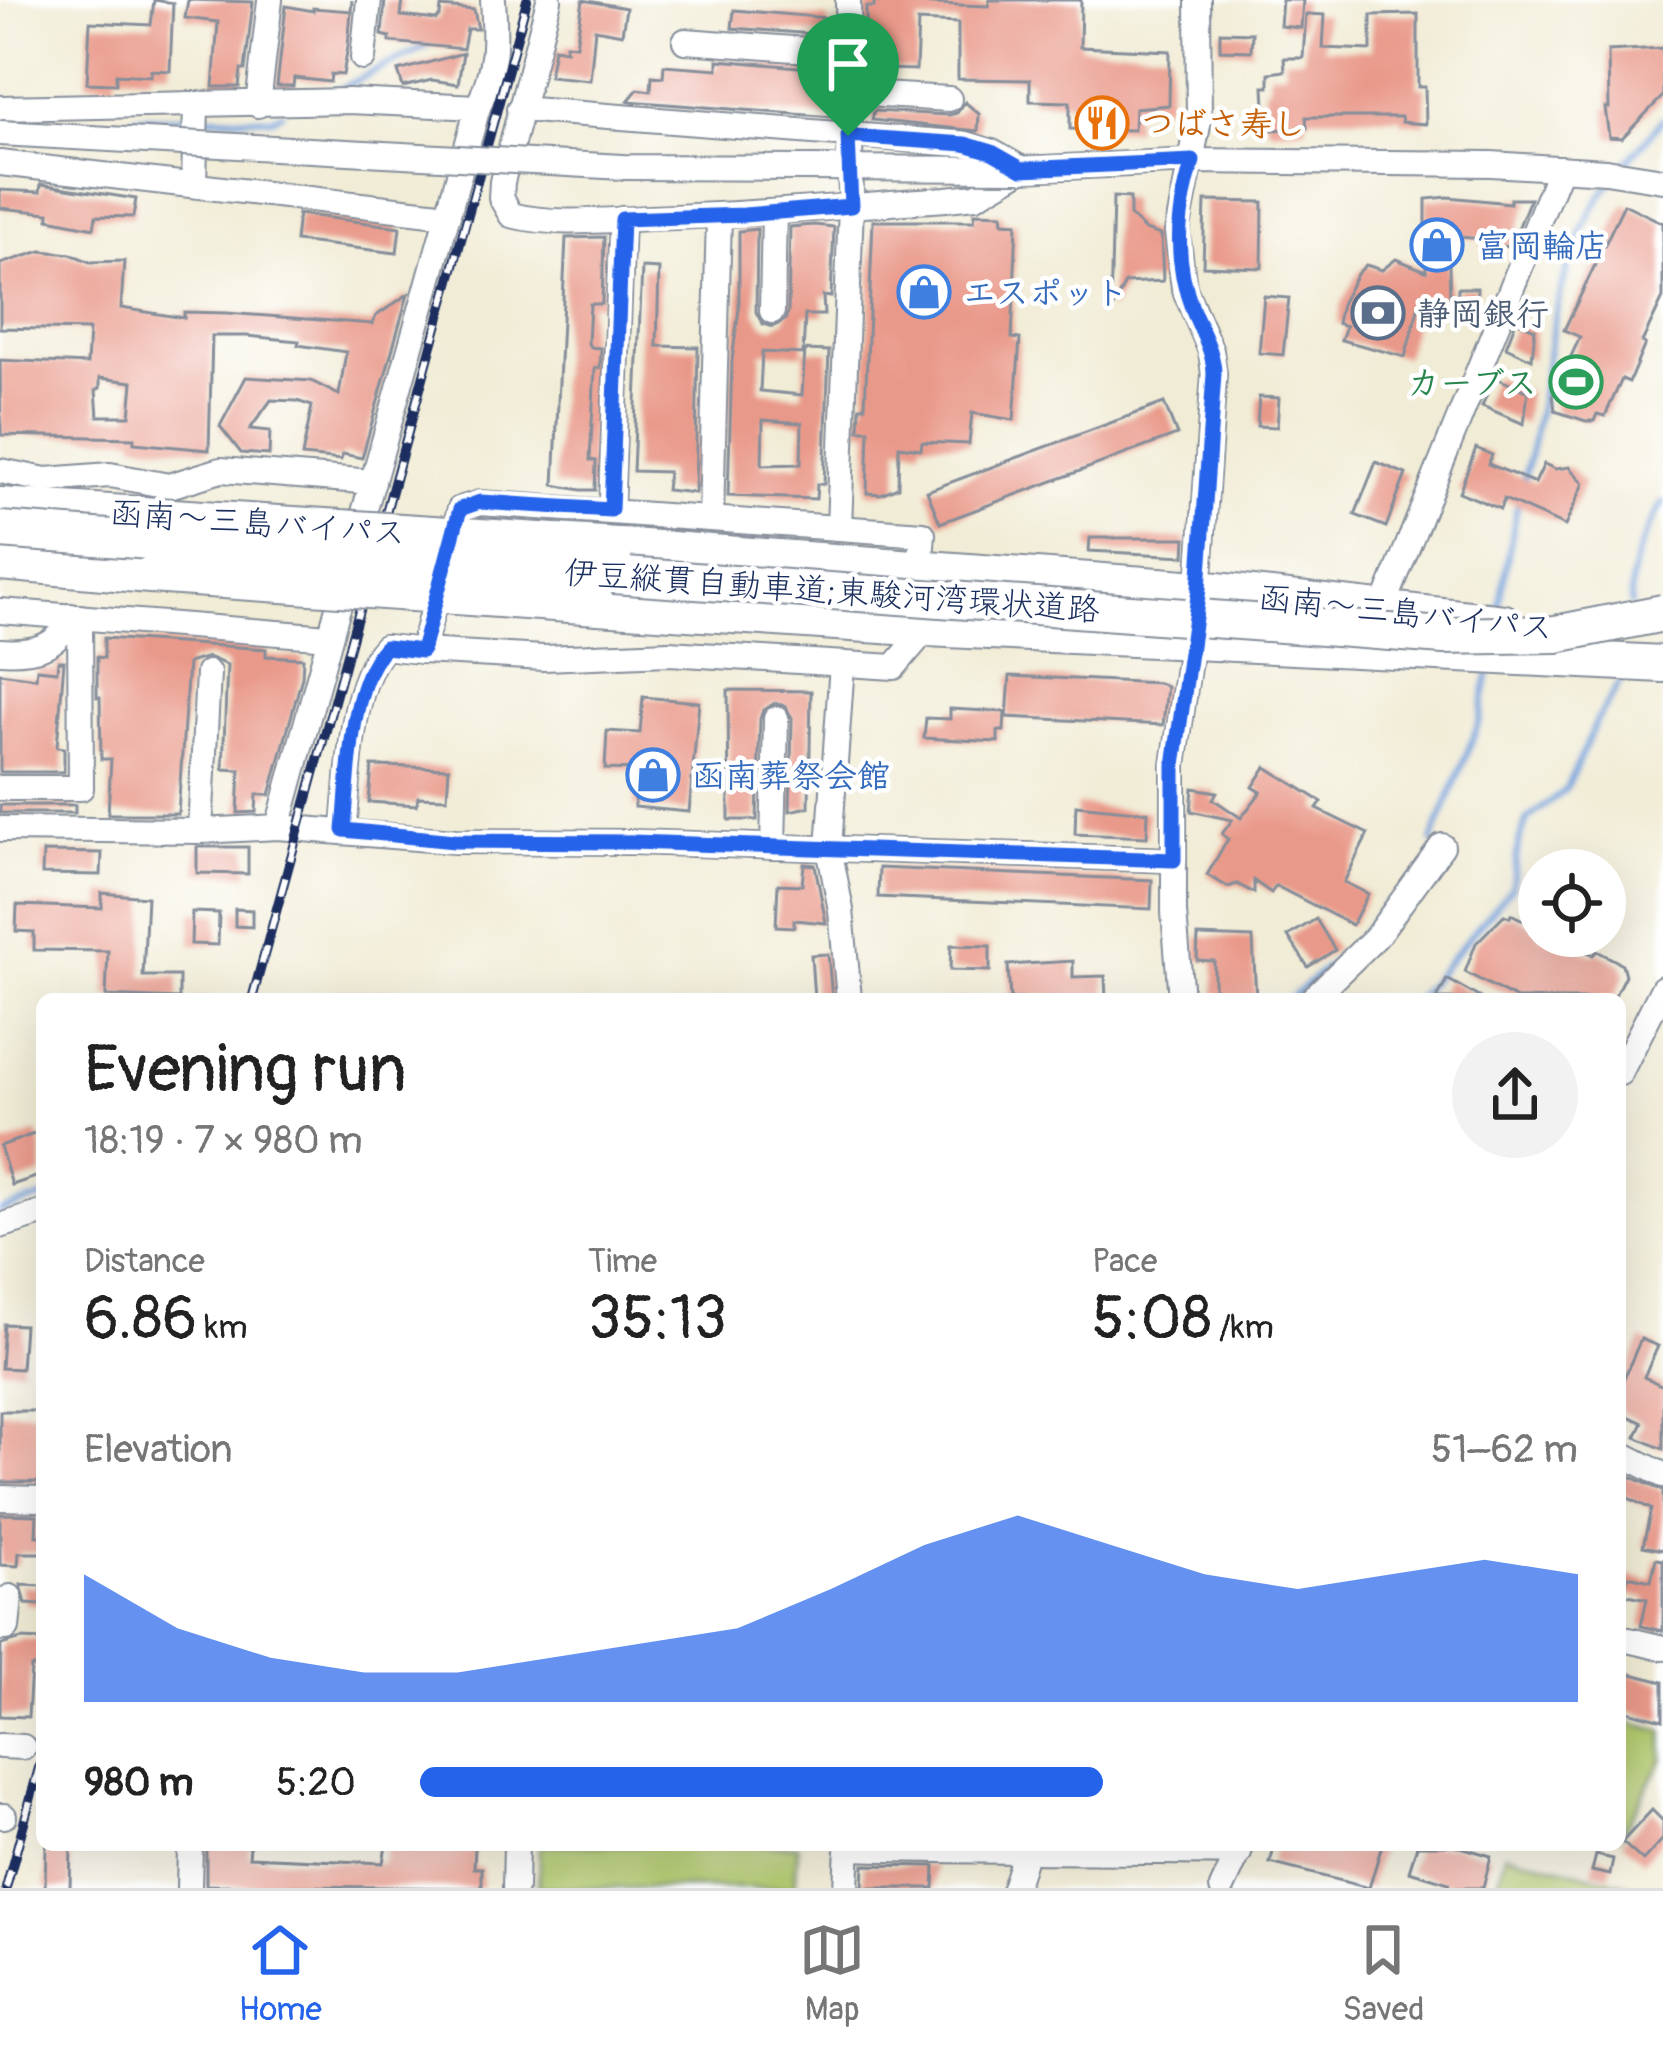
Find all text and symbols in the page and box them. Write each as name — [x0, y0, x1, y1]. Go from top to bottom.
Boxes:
pin — [797, 13, 899, 136]
icon: arrive — [815, 31, 881, 97]
restaurant icon: つばさ寿し — [1074, 95, 1130, 151]
place label: つばさ寿し — [1141, 104, 1306, 145]
shop icon: 富岡輪店 — [1409, 217, 1465, 273]
place label: 富岡輪店 — [1476, 226, 1608, 267]
shop icon: エスポット — [896, 264, 952, 320]
place label: エスポット — [963, 273, 1128, 314]
bank icon: 静岡銀行 — [1350, 285, 1406, 341]
place label: 静岡銀行 — [1417, 294, 1549, 335]
sports icon: カーブス — [1548, 354, 1604, 410]
place label: カーブス — [1407, 363, 1537, 404]
street label: 函南～三島バイパス — [109, 493, 407, 554]
street label: 伊豆縦貫自動車道;東駿河湾環状道路 — [563, 552, 1101, 631]
street label: 函南～三島バイパス — [1256, 578, 1555, 649]
shop icon: 函南葬祭会館 — [625, 747, 681, 803]
place label: 函南葬祭会館 — [692, 756, 890, 797]
map controls — [1518, 849, 1626, 957]
button: locate — [1518, 849, 1626, 957]
text: Evening run — [84, 1029, 407, 1112]
button: share — [1452, 1032, 1578, 1158]
text: 18:19 · 7 × 980 m — [84, 1116, 363, 1165]
text: Distance — [84, 1241, 205, 1282]
text: Time — [588, 1241, 657, 1282]
text: Pace — [1092, 1241, 1157, 1282]
text: 6.86 — [84, 1282, 197, 1357]
text: 35:13 — [588, 1282, 727, 1357]
text: 5:08 — [1092, 1282, 1212, 1357]
text: km — [197, 1307, 247, 1348]
text: /km — [1212, 1307, 1274, 1348]
text: Elevation — [84, 1425, 233, 1474]
text: 51–62 m — [1431, 1425, 1578, 1474]
text: 980 m — [84, 1758, 193, 1807]
text: 5:20 — [276, 1758, 356, 1807]
tab: Home — [239, 1917, 322, 2030]
tab: Map — [799, 1917, 865, 2030]
tab: Saved — [1342, 1917, 1424, 2030]

